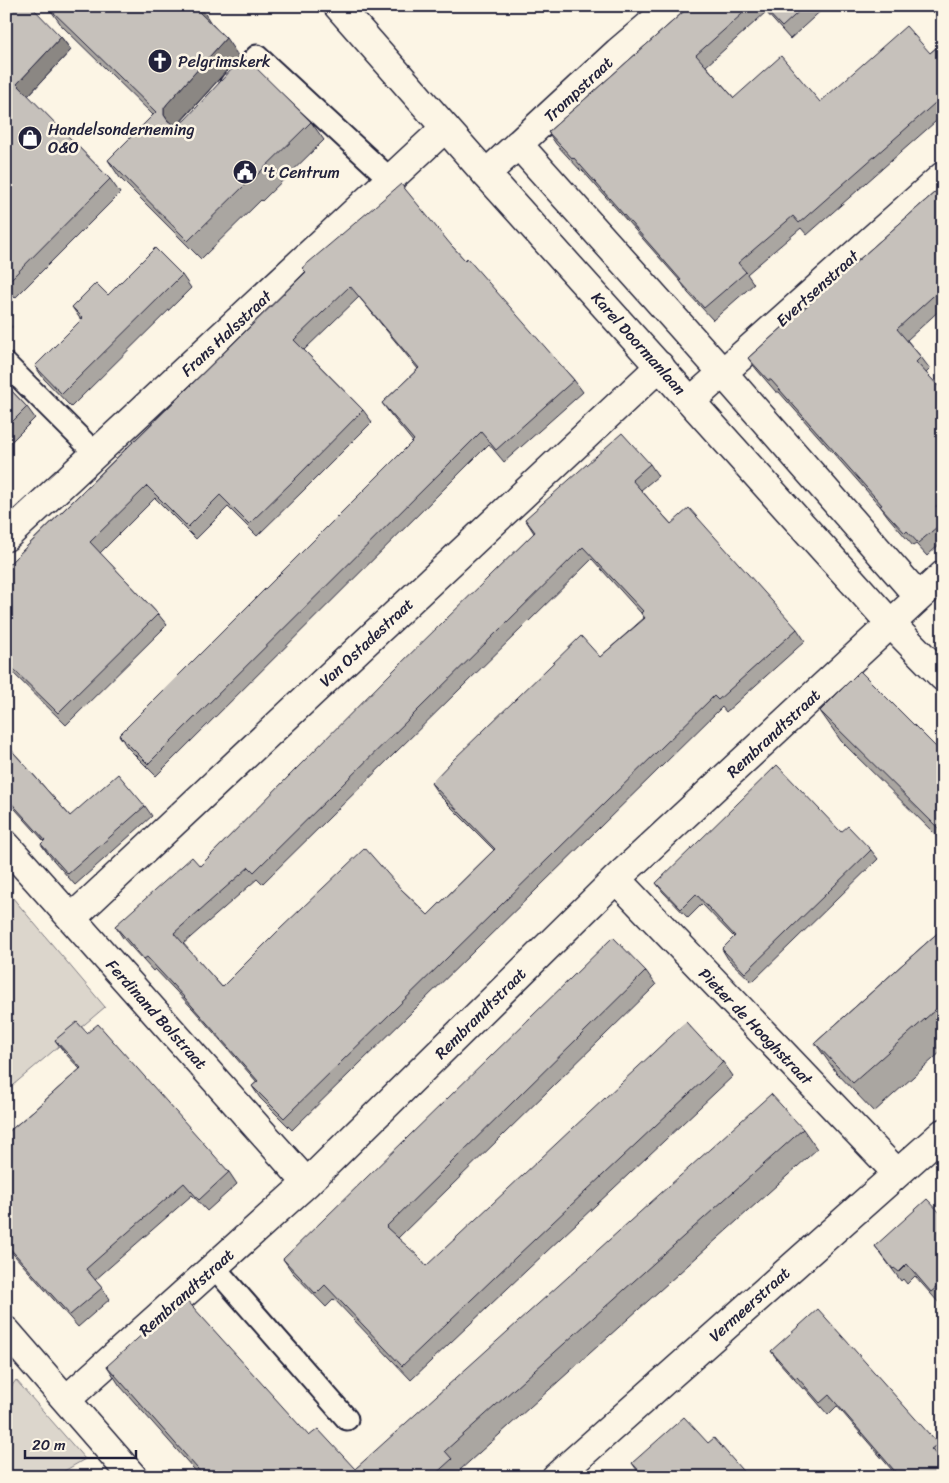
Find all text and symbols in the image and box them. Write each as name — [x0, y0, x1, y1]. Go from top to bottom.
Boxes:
place label: Pelgrimskerk — [178, 47, 271, 76]
church icon: Pelgrimskerk — [147, 48, 173, 74]
street label: Trompstraat — [537, 49, 620, 130]
place label: Handelsonderneming O&O — [48, 115, 195, 162]
shop icon: Handelsonderneming O&O — [17, 125, 43, 151]
place label: 't Centrum — [262, 158, 340, 187]
public building icon: 't Centrum — [232, 159, 258, 185]
street label: Evertsenstraat — [769, 242, 866, 334]
street label: Frans Halsstraat — [174, 283, 279, 384]
street label: Karel Doormanlaan — [584, 285, 694, 402]
street label: Van Ostadestraat — [312, 591, 420, 694]
street label: Rembrandtstraat — [719, 682, 827, 785]
street label: Ferdinand Bolstraat — [99, 952, 215, 1076]
street label: Rembrandtstraat — [427, 960, 533, 1066]
street label: Pieter de Hooghstraat — [691, 961, 820, 1093]
street label: Rembrandtstraat — [132, 1241, 241, 1344]
street label: Vermeerstraat — [702, 1260, 797, 1349]
scale bar — [25, 1428, 136, 1460]
text: 20 m — [32, 1432, 66, 1458]

